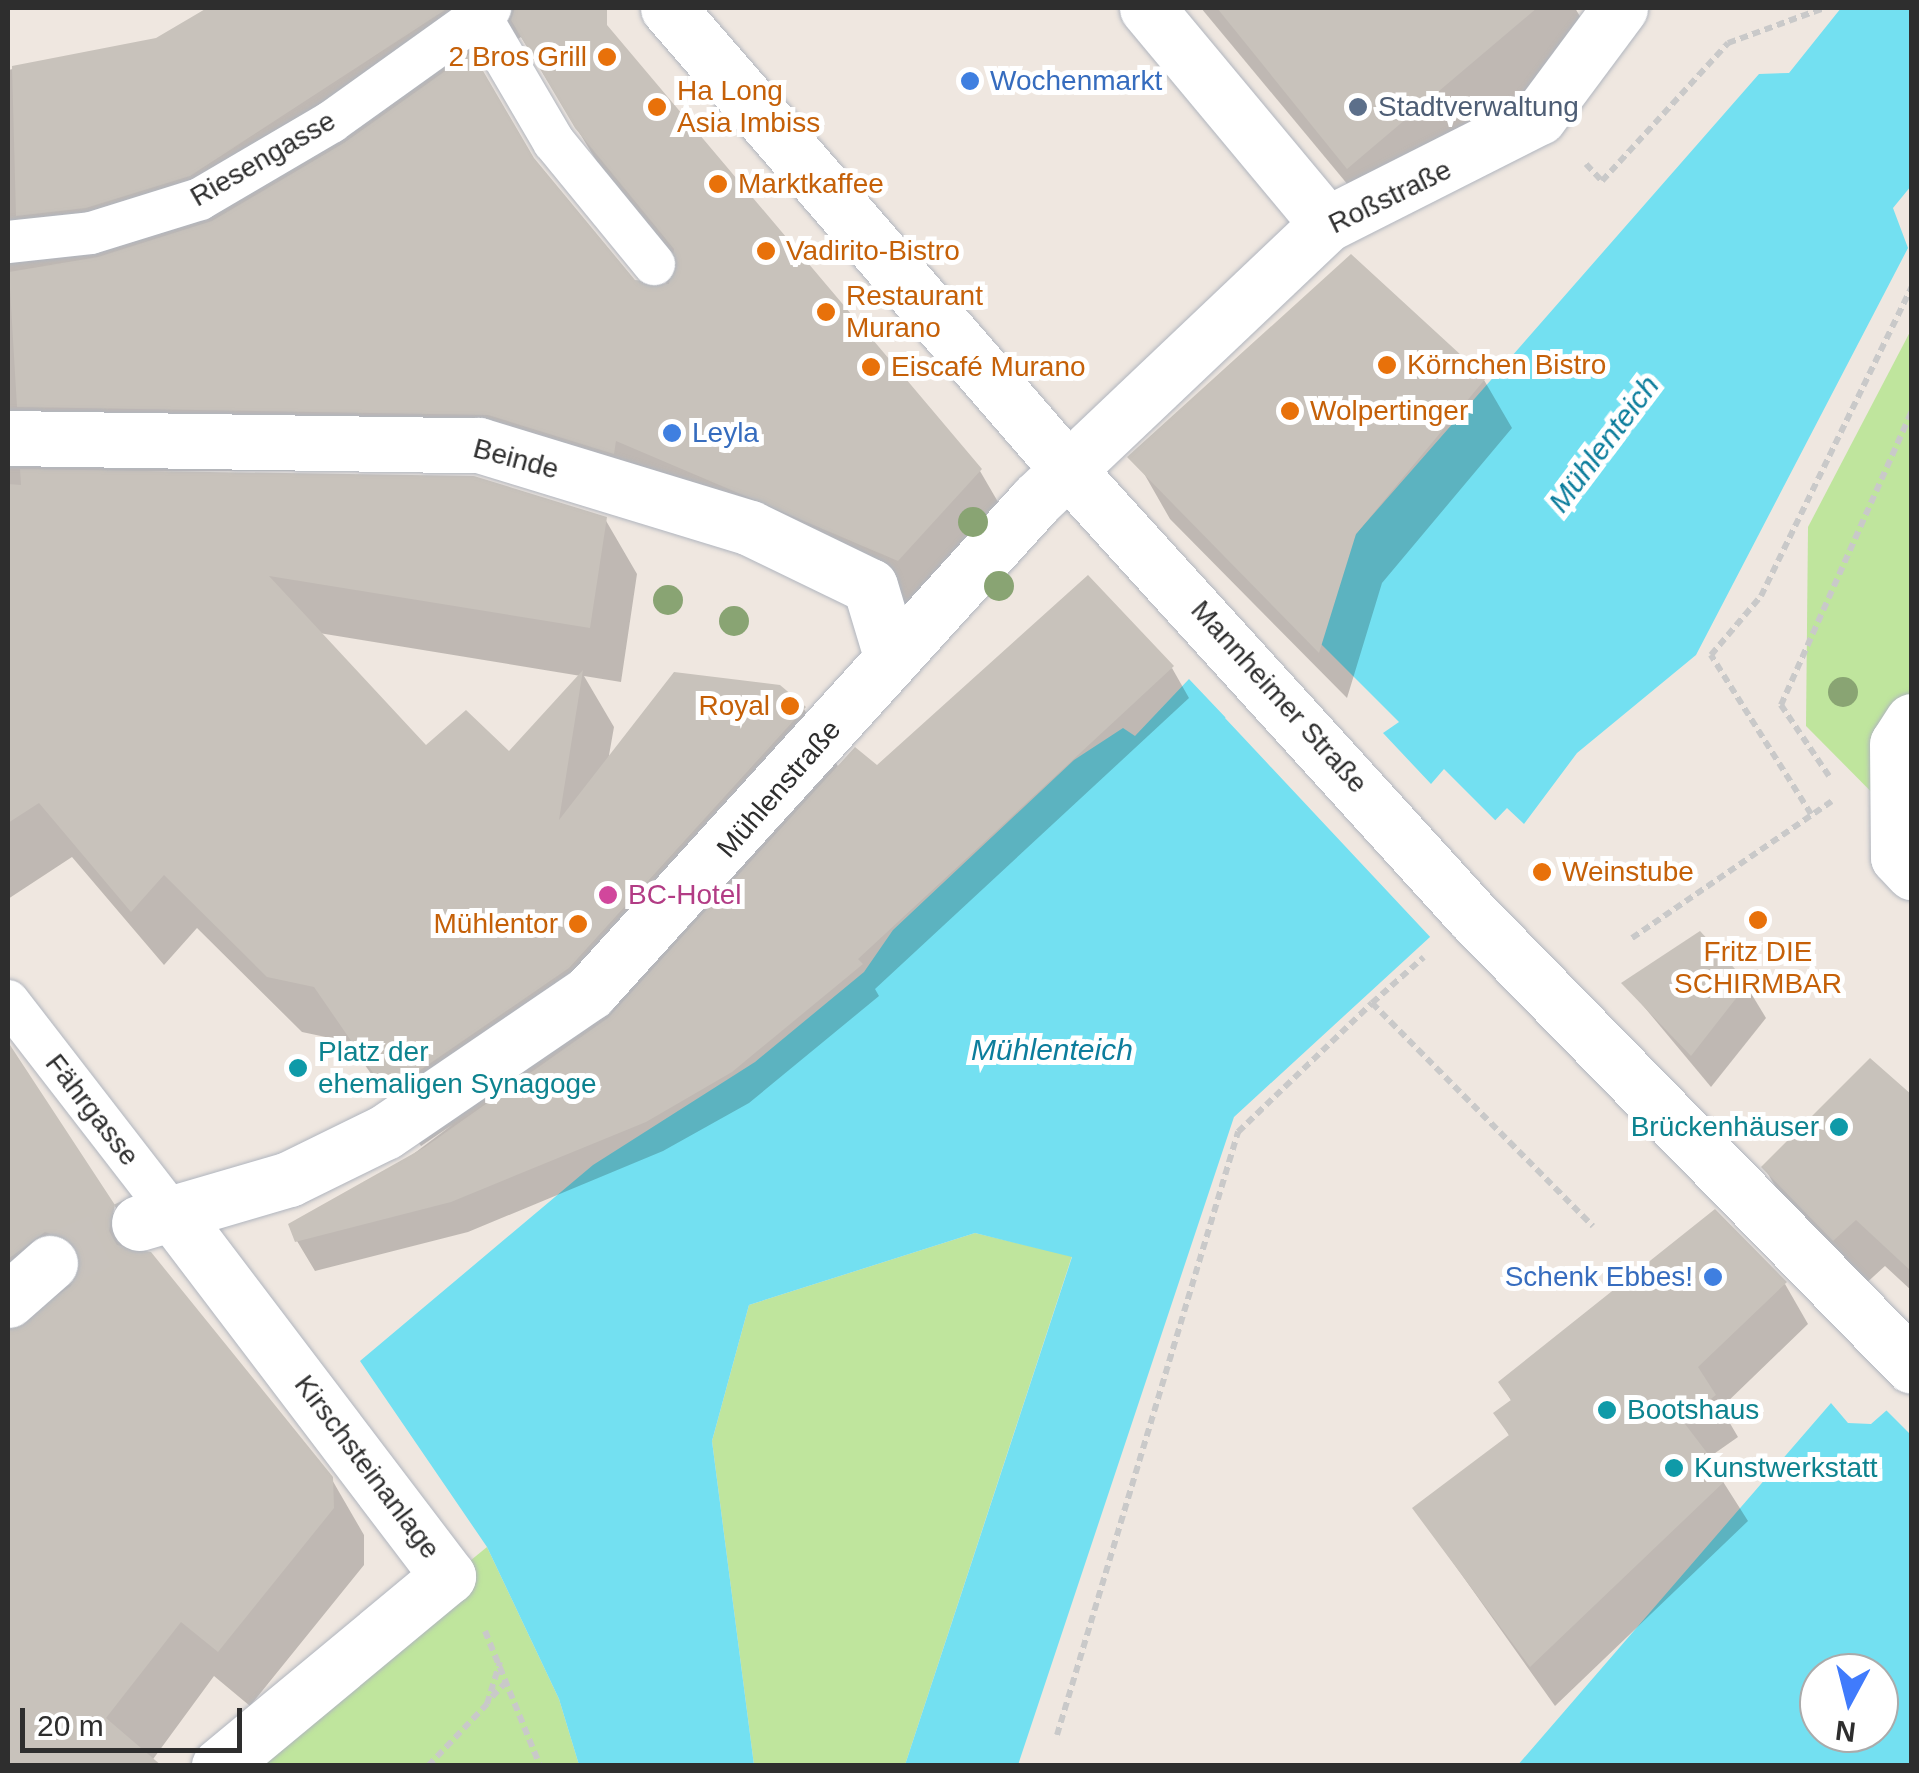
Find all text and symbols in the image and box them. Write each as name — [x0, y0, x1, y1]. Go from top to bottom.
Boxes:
place label: 2 Bros Grill — [449, 40, 587, 74]
marker: 2 Bros Grill — [596, 46, 618, 68]
place label: Wochenmarkt — [990, 64, 1162, 98]
marker: Wochenmarkt — [959, 70, 981, 92]
place label: Ha Long Asia Imbiss — [677, 74, 820, 140]
place label: Stadtverwaltung — [1378, 90, 1579, 124]
marker: Ha Long Asia Imbiss — [646, 96, 668, 118]
marker: Stadtverwaltung — [1347, 96, 1369, 118]
street label: Riesengasse — [185, 104, 341, 214]
street label: Roßstraße — [1323, 153, 1457, 241]
place label: Marktkaffee — [738, 167, 884, 201]
marker: Marktkaffee — [707, 173, 729, 195]
place label: Vadirito-Bistro — [786, 234, 960, 268]
marker: Vadirito-Bistro — [755, 240, 777, 262]
place label: Restaurant Murano — [846, 279, 983, 345]
marker: Restaurant Murano — [815, 301, 837, 323]
place label: Körnchen Bistro — [1407, 348, 1606, 382]
place label: Eiscafé Murano — [891, 350, 1086, 384]
marker: Körnchen Bistro — [1376, 354, 1398, 376]
marker: Eiscafé Murano — [860, 356, 882, 378]
water label: Mühlenteich — [1541, 369, 1667, 519]
place label: Wolpertinger — [1310, 394, 1468, 428]
marker: Wolpertinger — [1279, 400, 1301, 422]
place label: Leyla — [692, 416, 759, 450]
marker: Leyla — [661, 422, 683, 444]
street label: Beinde — [470, 431, 562, 487]
street label: Mannheimer Straße — [1184, 594, 1374, 800]
place label: Royal — [698, 689, 770, 723]
marker: Royal — [779, 695, 801, 717]
street label: Mühlenstraße — [710, 713, 848, 865]
place label: Weinstube — [1562, 855, 1694, 889]
marker: Weinstube — [1531, 861, 1553, 883]
place label: BC-Hotel — [628, 878, 742, 912]
marker: BC-Hotel — [597, 884, 619, 906]
place label: Mühlentor — [433, 907, 558, 941]
marker: Fritz DIE SCHIRMBAR — [1747, 909, 1769, 931]
marker: Mühlentor — [567, 913, 589, 935]
place label: Fritz DIE SCHIRMBAR — [1674, 935, 1842, 1001]
water label: Mühlenteich — [971, 1032, 1133, 1068]
place label: Platz der ehemaligen Synagoge — [318, 1035, 597, 1101]
street label: Fährgasse — [38, 1048, 146, 1172]
marker: Platz der ehemaligen Synagoge — [287, 1057, 309, 1079]
place label: Brückenhäuser — [1631, 1110, 1819, 1144]
marker: Brückenhäuser — [1828, 1116, 1850, 1138]
place label: Schenk Ebbes! — [1505, 1260, 1693, 1294]
marker: Schenk Ebbes! — [1702, 1266, 1724, 1288]
street label: Kirschsteinanlage — [287, 1369, 447, 1565]
place label: Bootshaus — [1627, 1393, 1759, 1427]
marker: Bootshaus — [1596, 1399, 1618, 1421]
place label: Kunstwerkstatt — [1694, 1451, 1878, 1485]
marker: Kunstwerkstatt — [1663, 1457, 1685, 1479]
north arrow — [1799, 1653, 1899, 1753]
scale bar — [25, 1688, 248, 1750]
text: 20 m — [37, 1709, 104, 1742]
text: N — [1834, 1715, 1857, 1748]

